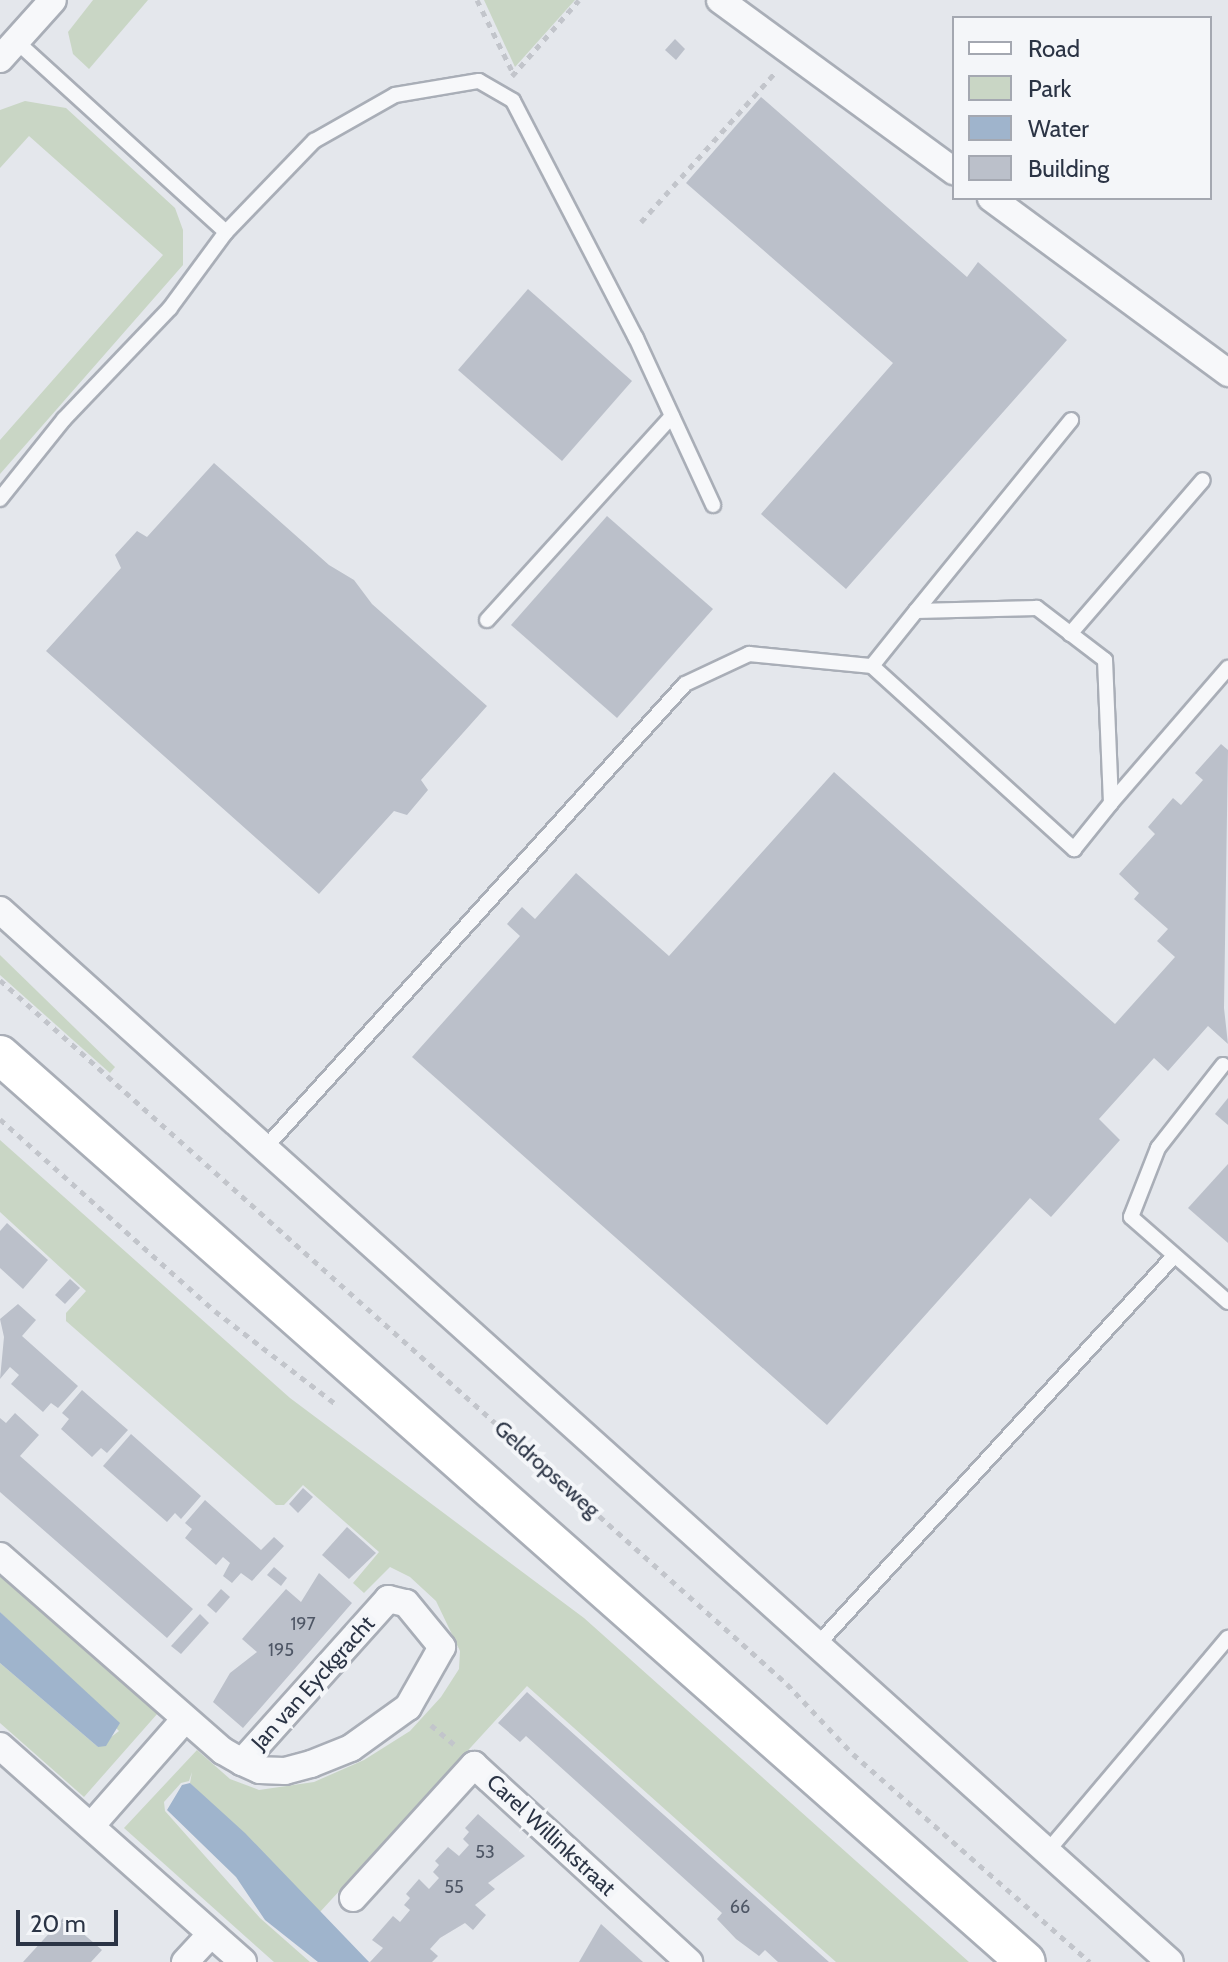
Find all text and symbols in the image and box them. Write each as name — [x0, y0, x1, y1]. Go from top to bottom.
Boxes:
legend — [952, 16, 1212, 200]
text: Road — [1028, 34, 1080, 63]
text: Park — [1028, 74, 1071, 103]
text: Water — [1028, 114, 1089, 143]
text: Building — [1028, 154, 1109, 183]
street label: Geldropseweg — [489, 1415, 605, 1523]
street label: Jan van Eyckgracht — [246, 1611, 380, 1755]
house number: 197 — [290, 1613, 316, 1635]
house number: 195 — [268, 1639, 294, 1661]
street label: Carel Willinkstraat — [481, 1769, 621, 1901]
house number: 53 — [475, 1841, 495, 1863]
house number: 55 — [444, 1876, 464, 1898]
scale bar — [20, 1894, 122, 1944]
house number: 66 — [730, 1896, 750, 1918]
text: 20 m — [30, 1909, 86, 1938]

